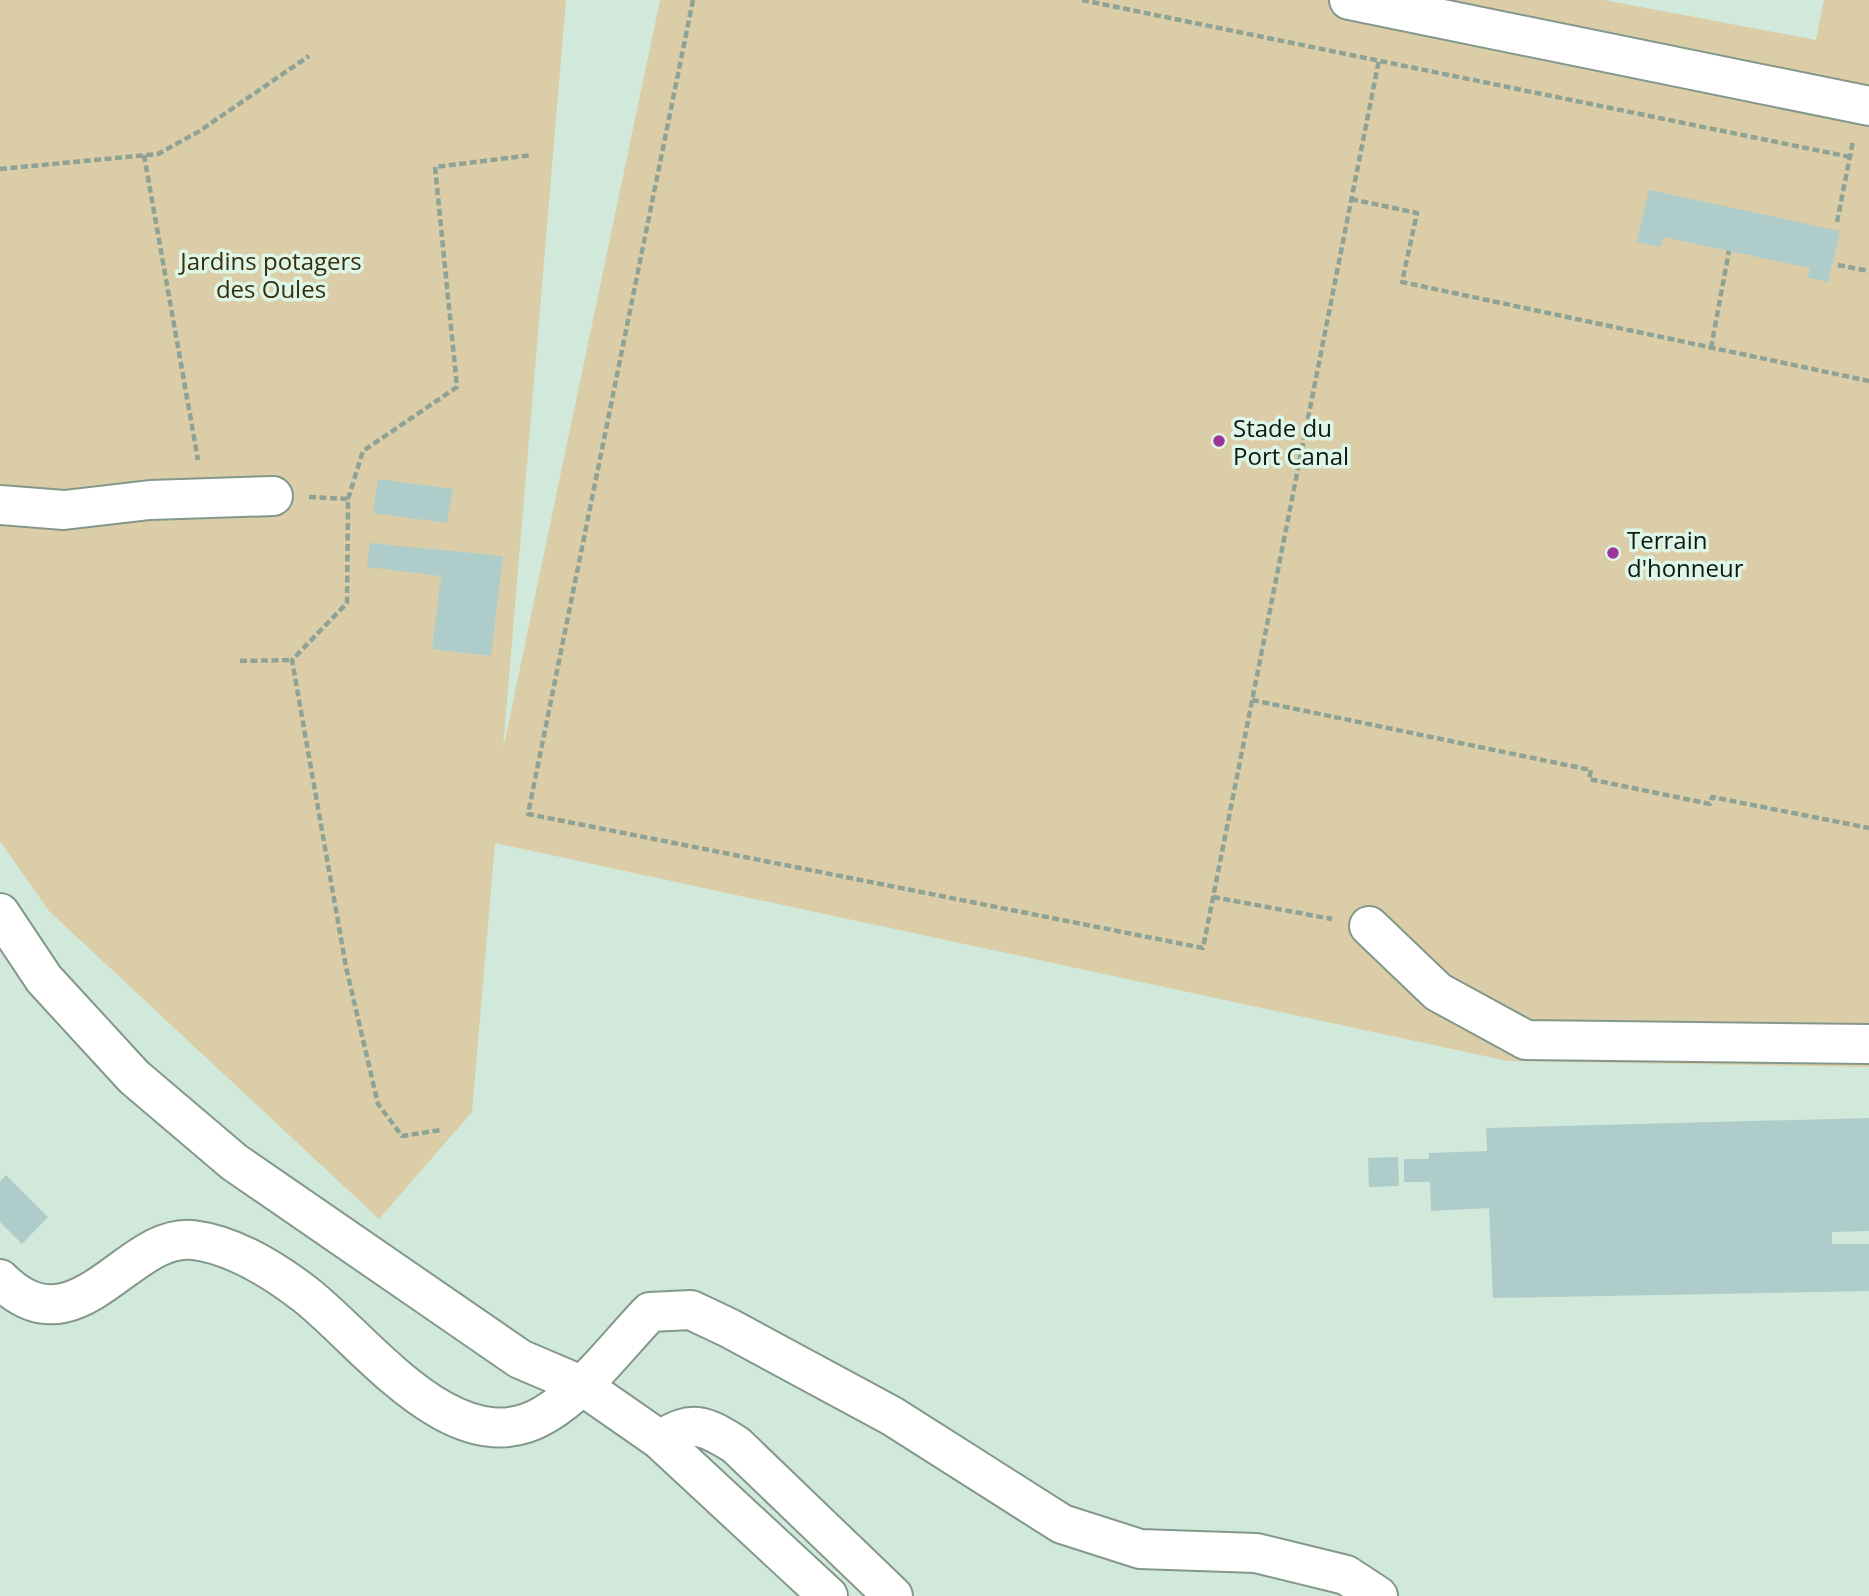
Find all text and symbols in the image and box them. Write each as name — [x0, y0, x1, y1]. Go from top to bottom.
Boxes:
park label: Jardins potagers des Oules — [178, 244, 362, 305]
place label: Stade du Port Canal — [1233, 411, 1349, 472]
marker: Stade du Port Canal — [1211, 433, 1227, 449]
place label: Terrain d'honneur — [1627, 523, 1744, 584]
marker: Terrain d'honneur — [1605, 545, 1621, 561]

